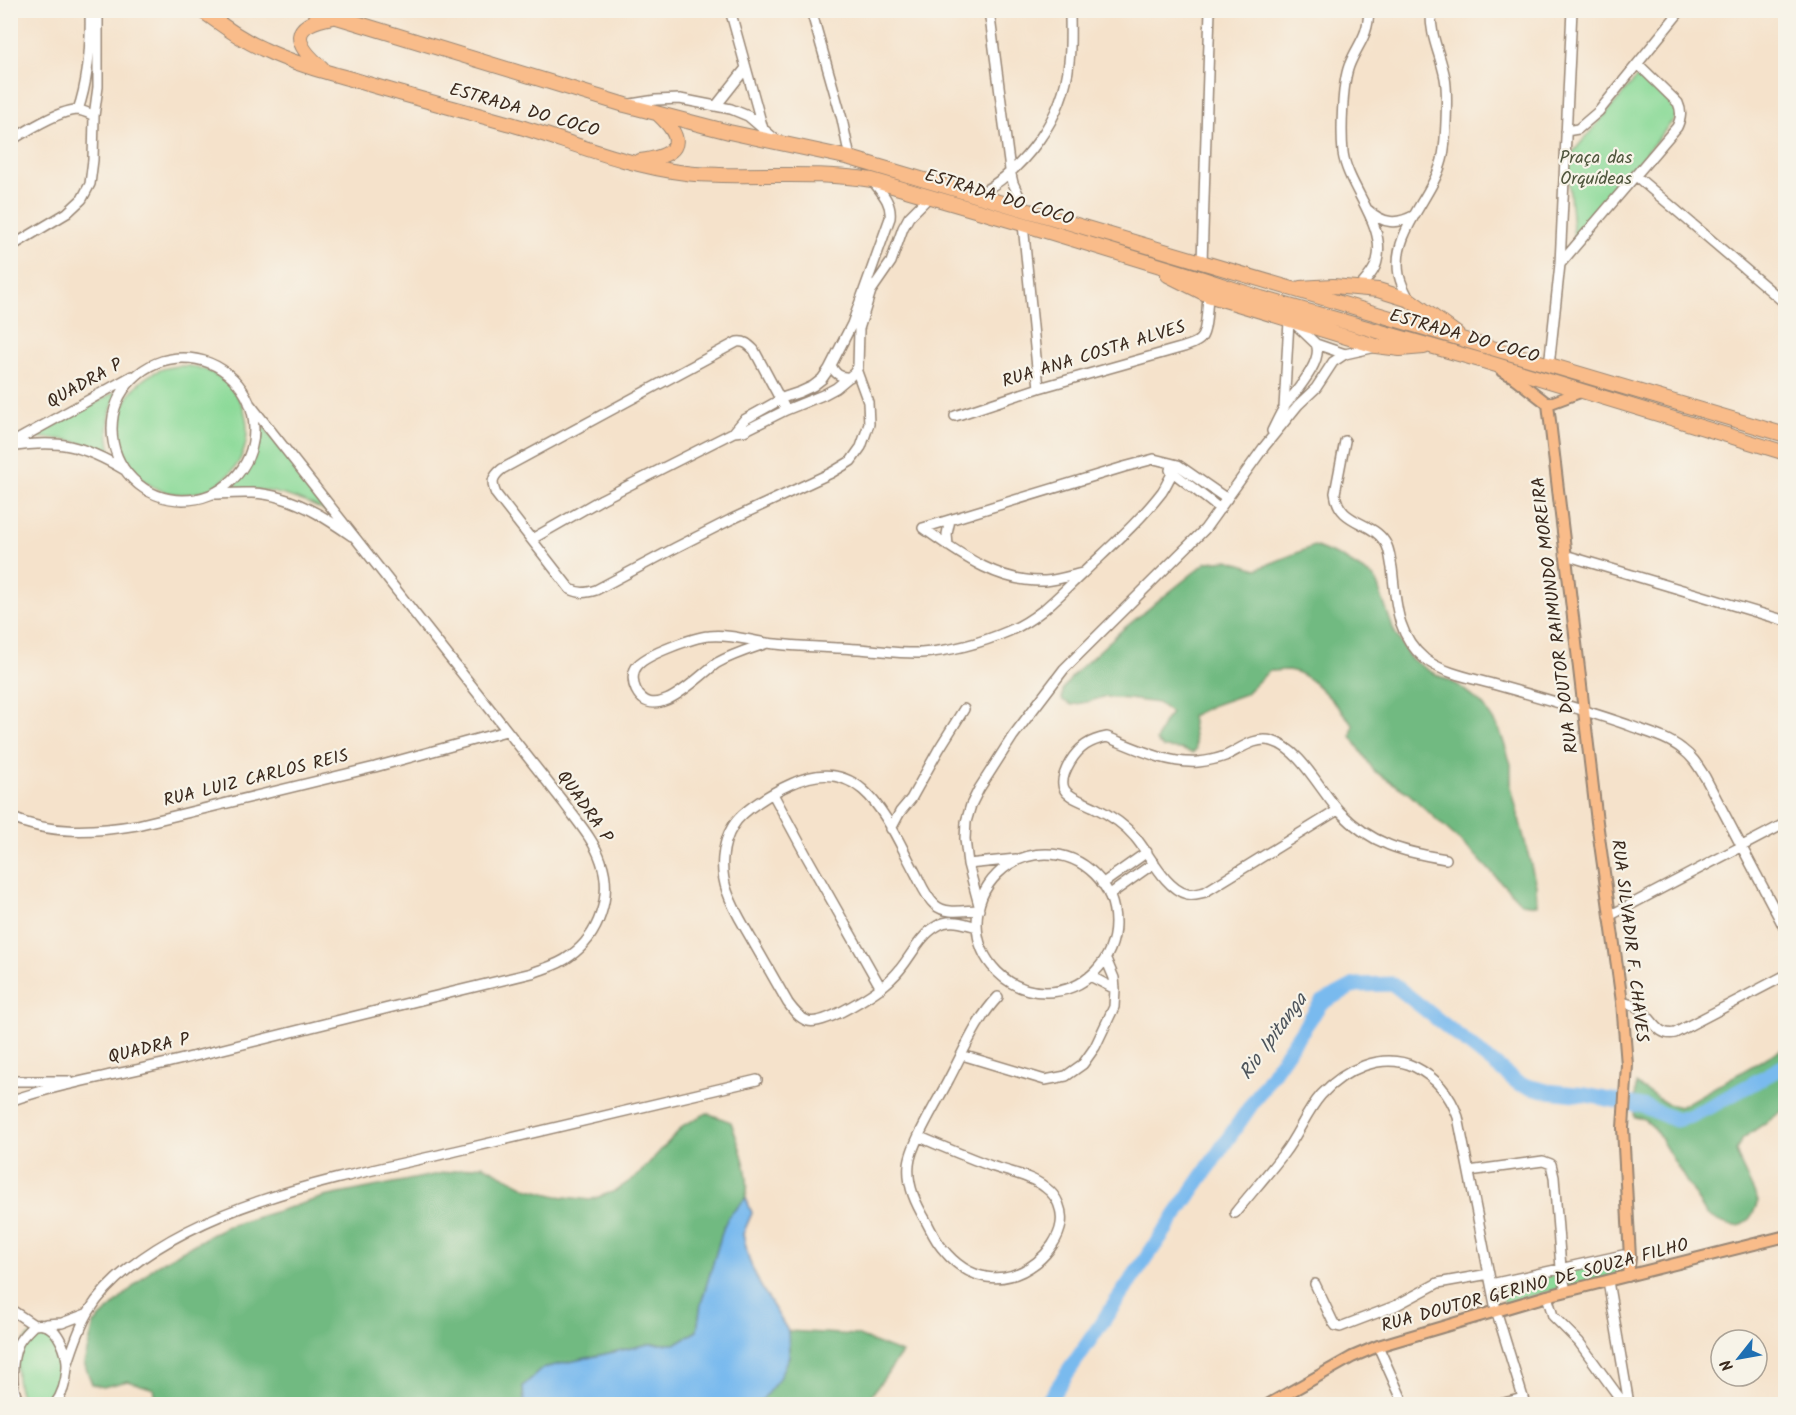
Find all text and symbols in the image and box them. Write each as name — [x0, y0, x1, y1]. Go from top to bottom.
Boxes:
street label: ESTRADA DO COCO — [446, 76, 602, 146]
park label: Praça das Orquídeas — [1560, 144, 1633, 194]
street label: ESTRADA DO COCO — [921, 162, 1077, 234]
street label: ESTRADA DO COCO — [1386, 302, 1542, 372]
street label: RUA ANA COSTA ALVES — [999, 313, 1190, 397]
street label: QUADRA P — [42, 351, 130, 417]
street label: RUA DOUTOR RAIMUNDO MOREIRA — [1525, 475, 1587, 755]
street label: RUA LUIZ CARLOS REIS — [160, 742, 352, 816]
street label: QUADRA P — [548, 765, 620, 850]
street label: RUA SILVADIR F. CHAVES — [1602, 838, 1656, 1045]
water label: Rio Ipitanga — [1231, 986, 1317, 1087]
street label: QUADRA P — [105, 1025, 194, 1072]
street label: RUA DOUTOR GERINO DE SOUZA FILHO — [1378, 1231, 1692, 1341]
north arrow — [1709, 1328, 1769, 1388]
text: N — [1714, 1354, 1741, 1376]

